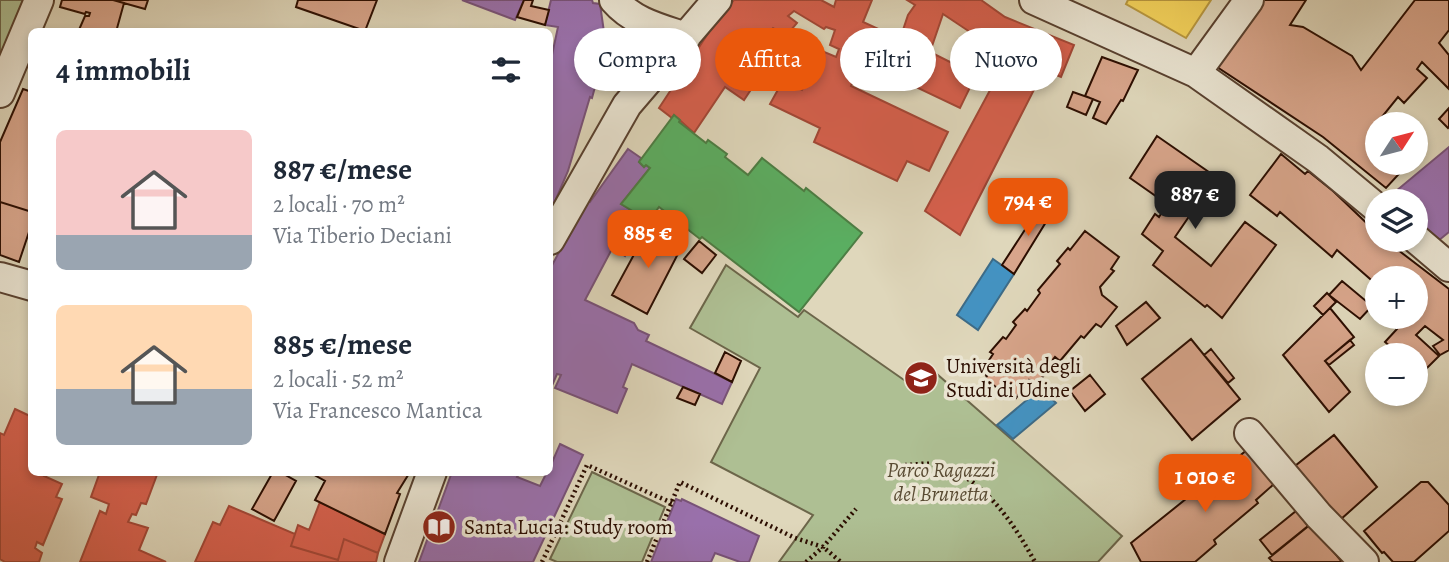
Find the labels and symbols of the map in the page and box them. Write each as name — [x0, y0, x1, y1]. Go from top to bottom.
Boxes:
north arrow — [1365, 112, 1428, 175]
pin: 887 € — [1146, 172, 1244, 231]
pin: 794 € — [979, 178, 1077, 238]
pin: 885 € — [599, 210, 697, 270]
place label: Università degli Studi di Udine — [946, 352, 1081, 404]
school or university icon: Università degli Studi di Udine — [902, 359, 940, 397]
pin: 1 010 € — [1140, 454, 1270, 514]
park label: Parco Ragazzi del Brunetta — [887, 456, 995, 508]
library icon: Santa Lucia: Study room — [420, 508, 458, 546]
place label: Santa Lucia: Study room — [464, 513, 673, 541]

